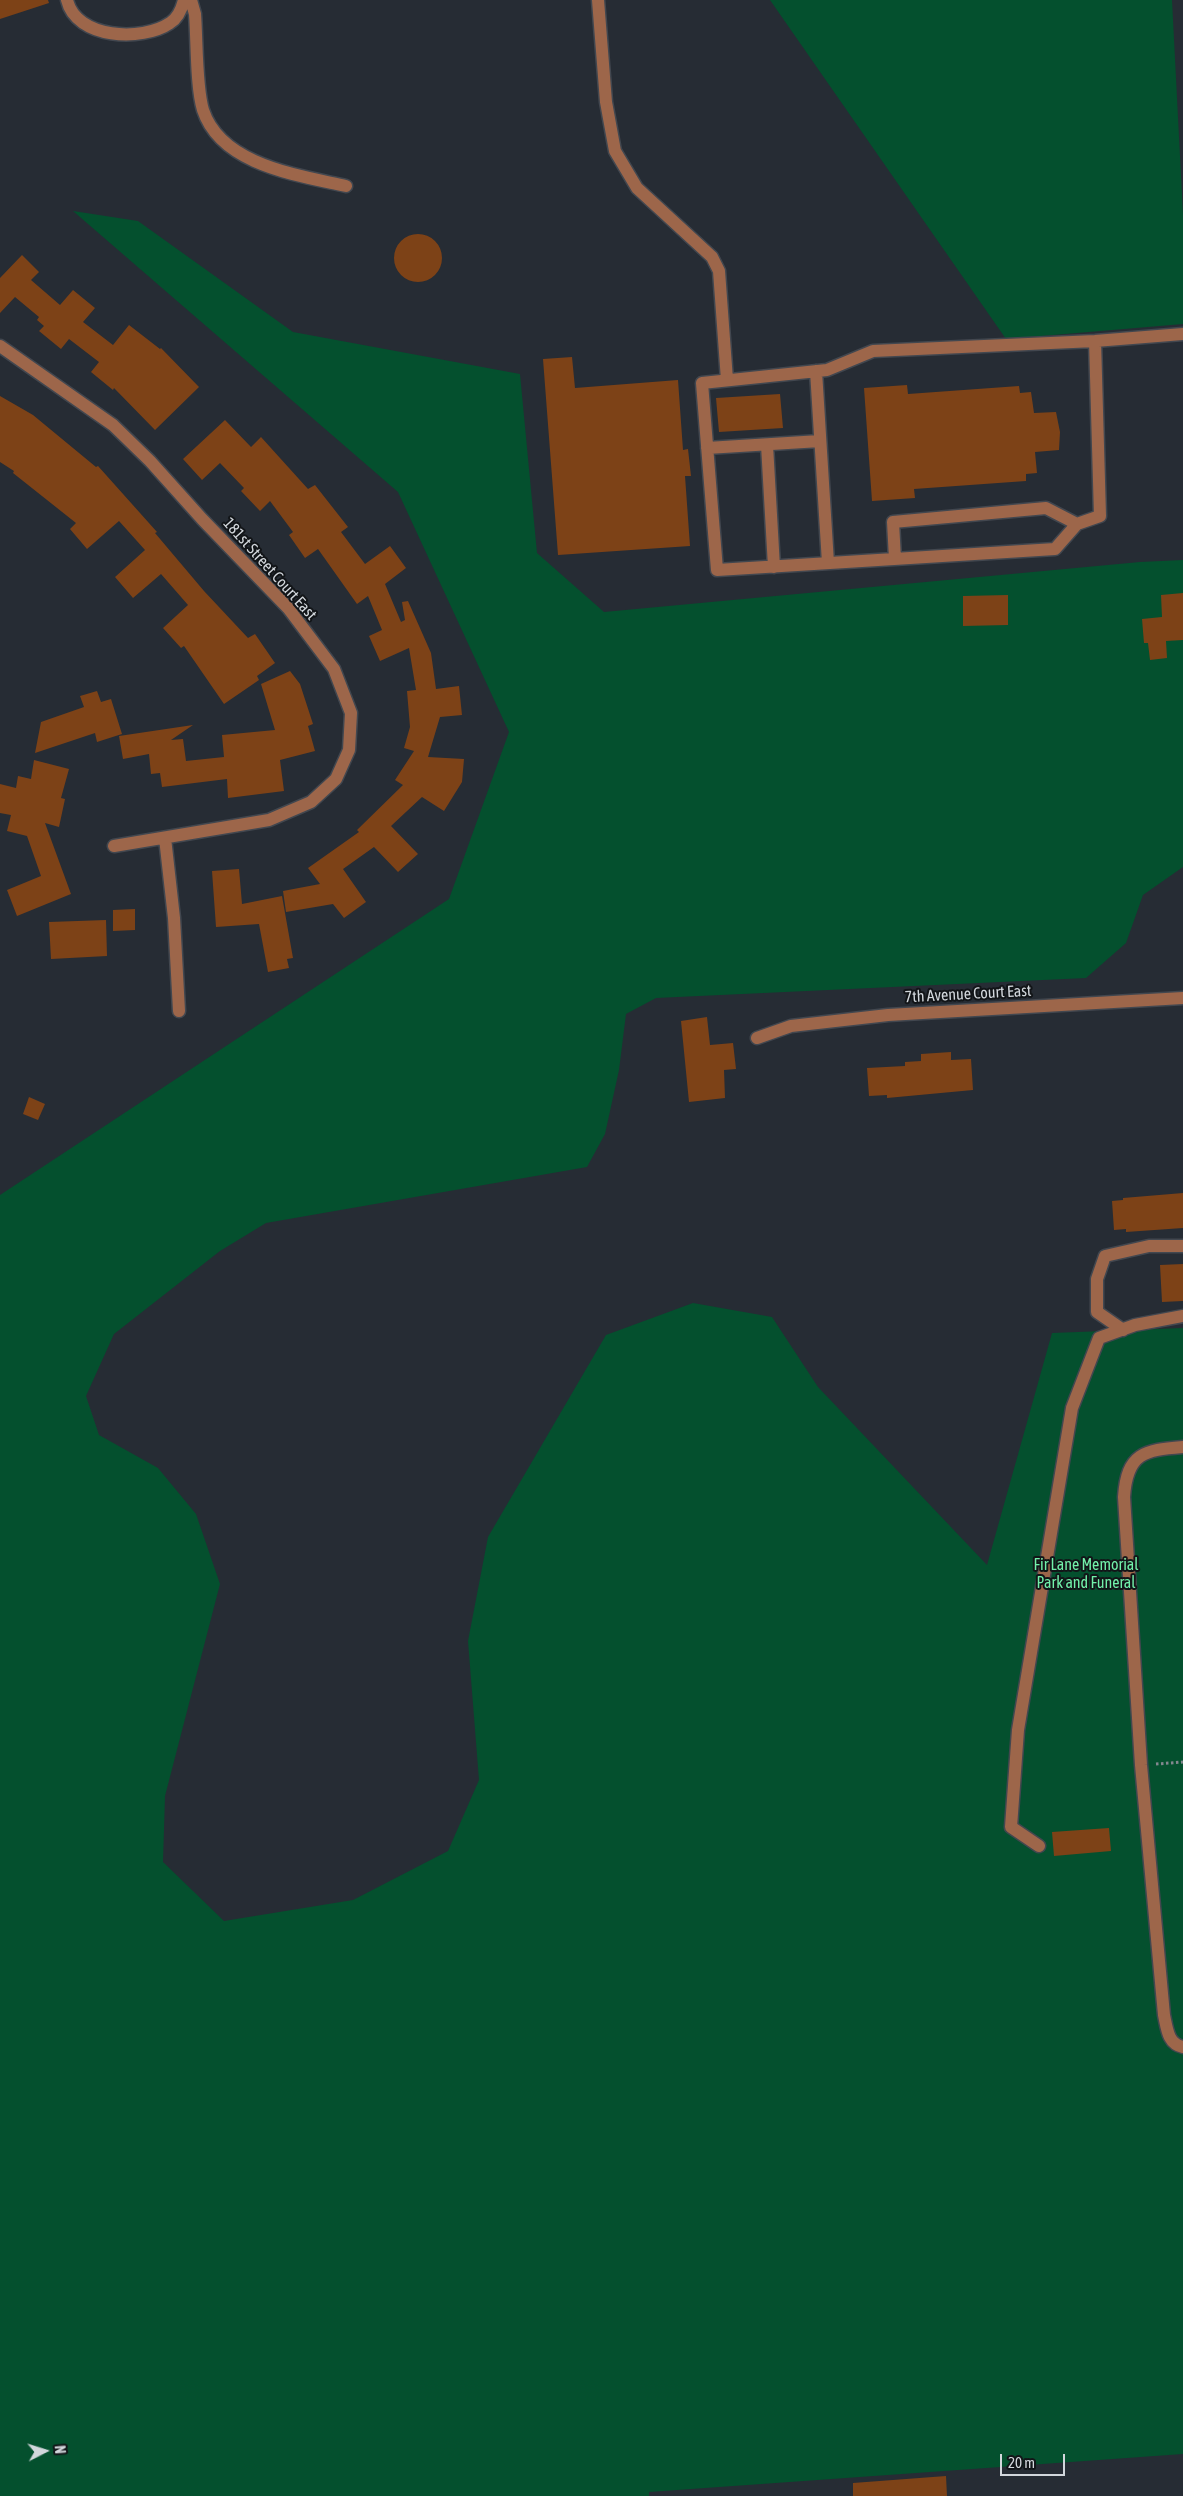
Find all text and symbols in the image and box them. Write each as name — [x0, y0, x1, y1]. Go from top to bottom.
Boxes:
street label: 181st Street Court East — [219, 514, 321, 624]
street label: 7th Avenue Court East — [904, 981, 1032, 1007]
park label: Fir Lane Memorial Park and Funeral — [1034, 1555, 1138, 1593]
north arrow — [20, 2426, 70, 2476]
scale bar — [1003, 2444, 1068, 2476]
text: N — [52, 2445, 68, 2454]
text: 20 m — [1008, 2454, 1035, 2471]

